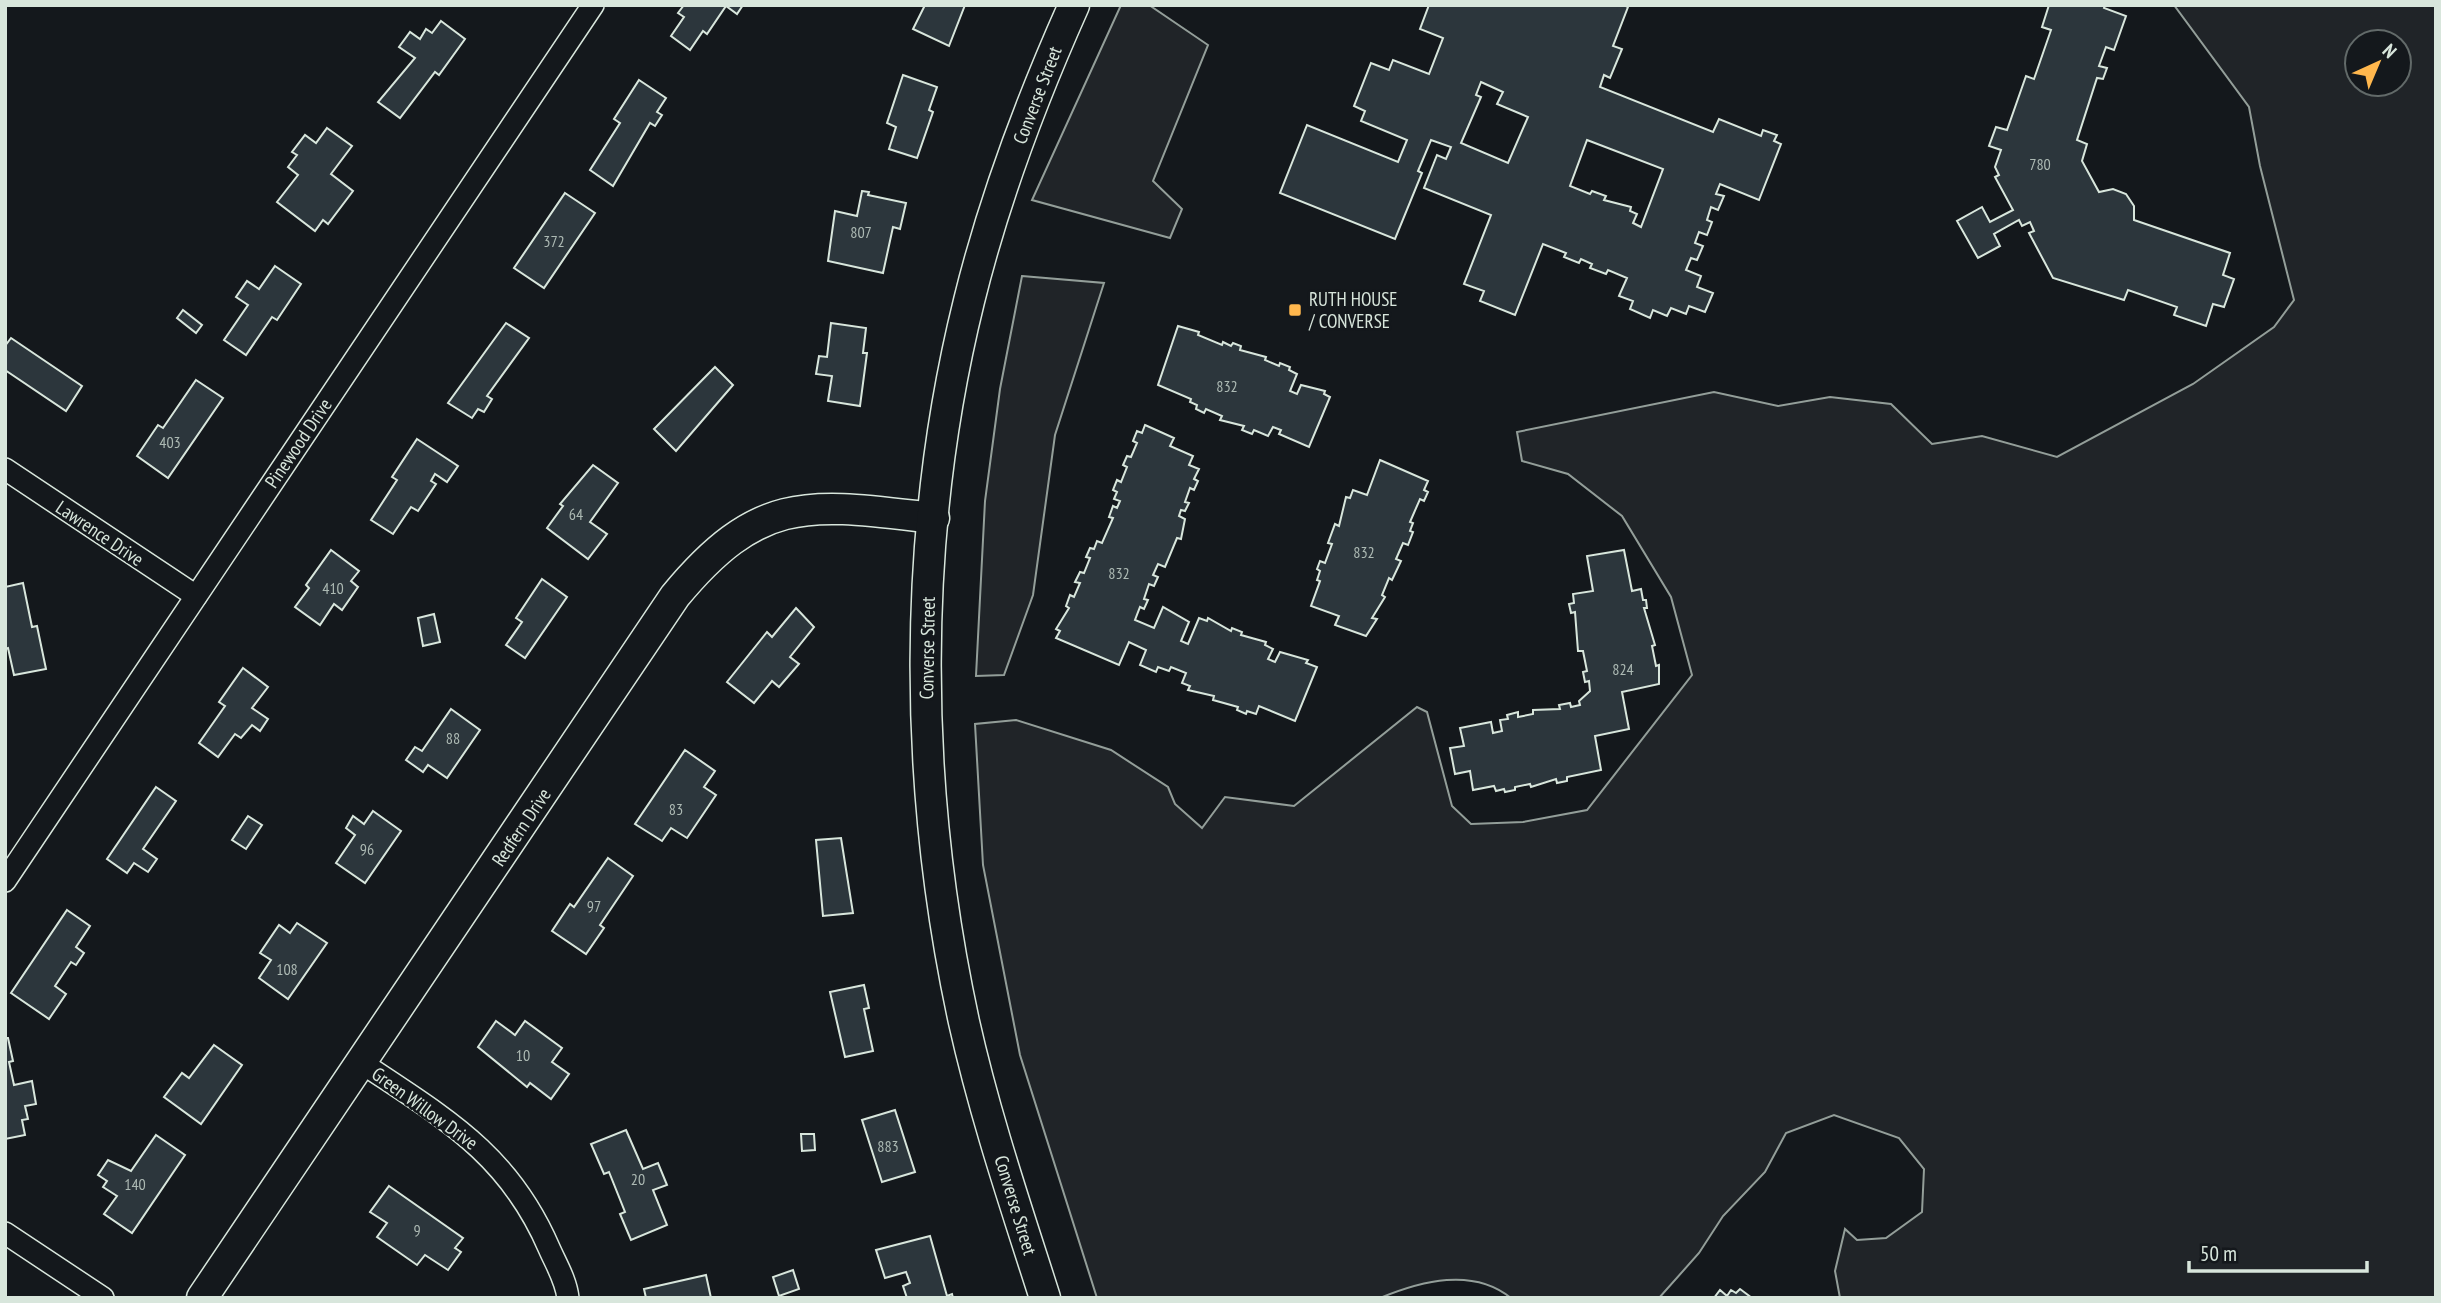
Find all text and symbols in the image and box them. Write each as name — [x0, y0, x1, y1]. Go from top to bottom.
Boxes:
north arrow — [2343, 28, 2413, 98]
text: N — [2378, 39, 2402, 63]
street label: Converse Street — [1007, 42, 1067, 147]
house number: 780 — [2029, 154, 2051, 174]
house number: 807 — [850, 222, 872, 242]
house number: 372 — [543, 231, 565, 251]
place label: RUTH HOUSE / CONVERSE — [1308, 287, 1398, 333]
marker: RUTH HOUSE / CONVERSE — [1287, 302, 1303, 318]
house number: 832 — [1216, 376, 1238, 396]
street label: Pinewood Drive — [259, 393, 337, 492]
house number: 403 — [159, 432, 181, 452]
street label: Lawrence Drive — [52, 495, 149, 571]
house number: 64 — [569, 504, 583, 524]
house number: 832 — [1353, 542, 1375, 562]
house number: 832 — [1108, 563, 1130, 583]
house number: 410 — [322, 578, 344, 598]
street label: Converse Street — [914, 596, 940, 700]
house number: 824 — [1612, 659, 1634, 679]
house number: 88 — [446, 728, 460, 748]
street label: Redfern Drive — [486, 783, 556, 871]
house number: 83 — [669, 799, 683, 819]
house number: 96 — [360, 839, 374, 859]
house number: 97 — [587, 896, 601, 916]
house number: 108 — [276, 959, 298, 979]
house number: 10 — [516, 1045, 530, 1065]
street label: Green Willow Drive — [367, 1061, 483, 1155]
house number: 883 — [877, 1136, 899, 1156]
street label: Converse Street — [989, 1152, 1043, 1258]
house number: 20 — [631, 1169, 645, 1189]
house number: 140 — [124, 1174, 146, 1194]
house number: 9 — [413, 1220, 421, 1240]
scale bar — [2189, 1230, 2368, 1274]
text: 50 m — [2200, 1240, 2237, 1267]

